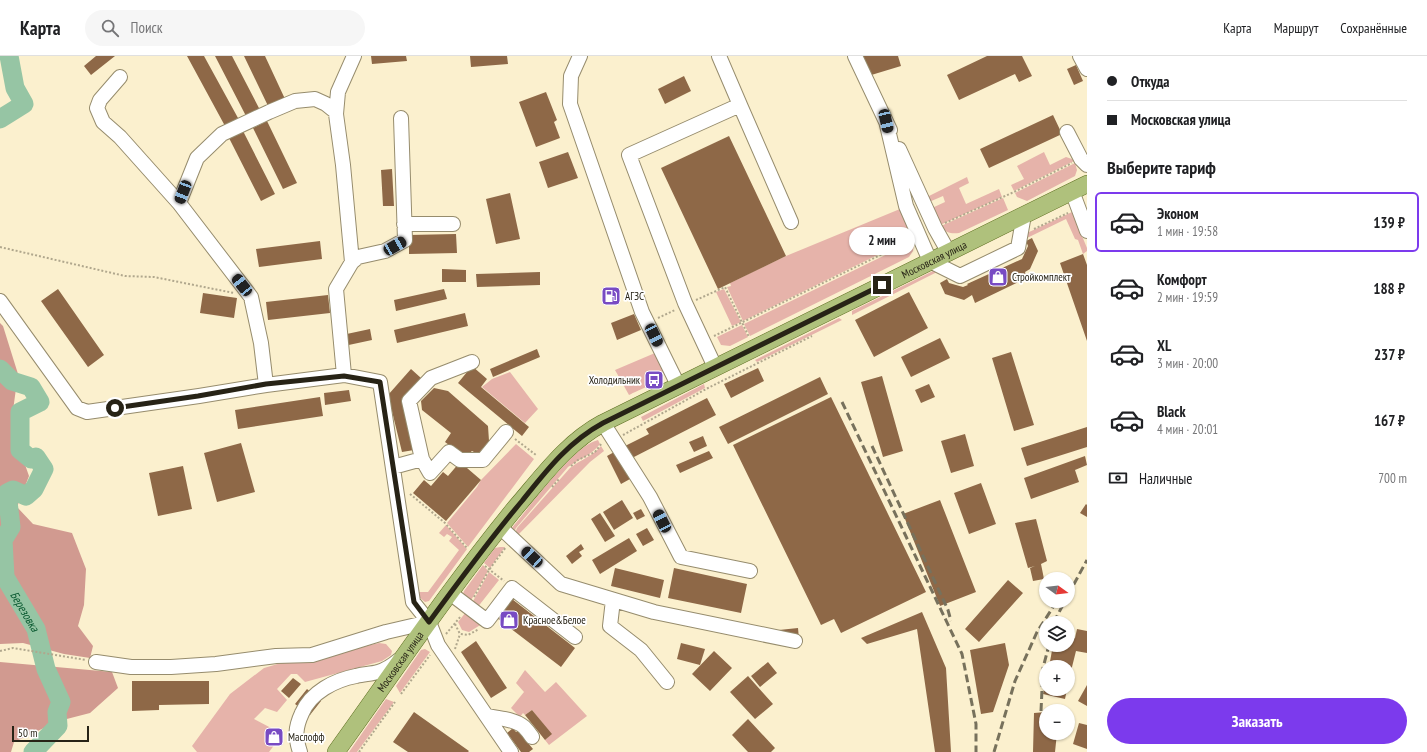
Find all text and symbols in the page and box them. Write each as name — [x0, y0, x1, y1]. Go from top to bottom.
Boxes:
search box — [85, 10, 365, 46]
text: Карта — [20, 16, 61, 40]
icon: search — [99, 17, 121, 39]
text: Поиск — [131, 18, 163, 37]
text: Карта — [1223, 19, 1252, 37]
text: Маршрут — [1274, 19, 1318, 37]
text: Сохранённые — [1340, 19, 1407, 37]
text: Откуда — [1131, 72, 1170, 91]
car — [877, 108, 895, 134]
text: Московская улица — [1131, 110, 1231, 129]
text: Выберите тариф — [1107, 156, 1216, 179]
car — [173, 179, 193, 205]
icon: car — [1109, 204, 1145, 240]
text: Эконом — [1157, 204, 1198, 223]
text: 139 ₽ — [1373, 213, 1405, 232]
text: 1 мин · 19:58 — [1157, 223, 1218, 240]
callout: 2 мин — [849, 227, 915, 255]
text: 2 мин — [868, 232, 896, 249]
car — [382, 235, 408, 257]
street label: Московская улица — [899, 238, 969, 281]
shop icon: Стройкомплект — [987, 266, 1009, 288]
place label: Стройкомплект — [1012, 270, 1071, 284]
icon: car — [1109, 270, 1145, 306]
text: Комфорт — [1157, 270, 1207, 289]
car — [230, 272, 254, 298]
route end — [873, 276, 891, 294]
text: 188 ₽ — [1373, 279, 1405, 298]
fuel station icon: АГЗС — [600, 285, 622, 307]
place label: АГЗС — [625, 289, 644, 303]
text: 2 мин · 19:59 — [1157, 289, 1218, 306]
car — [643, 322, 665, 348]
icon: car — [1109, 336, 1145, 372]
text: XL — [1157, 336, 1171, 355]
text: 237 ₽ — [1374, 345, 1405, 364]
text: 3 мин · 20:00 — [1157, 355, 1218, 372]
bus stop icon: Холодильник — [643, 369, 665, 391]
place label: Холодильник — [589, 373, 641, 387]
route start — [106, 399, 124, 417]
icon: car — [1109, 402, 1145, 438]
text: Black — [1157, 402, 1186, 421]
text: 167 ₽ — [1374, 411, 1405, 430]
text: 4 мин · 20:01 — [1157, 421, 1218, 438]
icon: cash — [1107, 467, 1129, 489]
text: Наличные — [1139, 469, 1192, 488]
text: 700 m — [1378, 470, 1407, 487]
car — [651, 508, 673, 534]
car — [519, 544, 545, 570]
north arrow — [1039, 572, 1075, 608]
map controls — [1039, 572, 1075, 740]
water label: Березовка — [8, 588, 44, 635]
shop icon: Красное&Белое — [498, 609, 520, 631]
place label: Красное&Белое — [523, 613, 586, 627]
button: layers — [1039, 616, 1075, 652]
street label: Московская улица — [374, 629, 426, 695]
button: + — [1039, 660, 1075, 696]
button: Заказать — [1107, 698, 1407, 744]
button: − — [1039, 704, 1075, 740]
scale bar — [12, 724, 89, 743]
text: 50 m — [18, 726, 37, 740]
shop icon: Маслофф — [263, 726, 285, 748]
place label: Маслофф — [288, 730, 325, 744]

